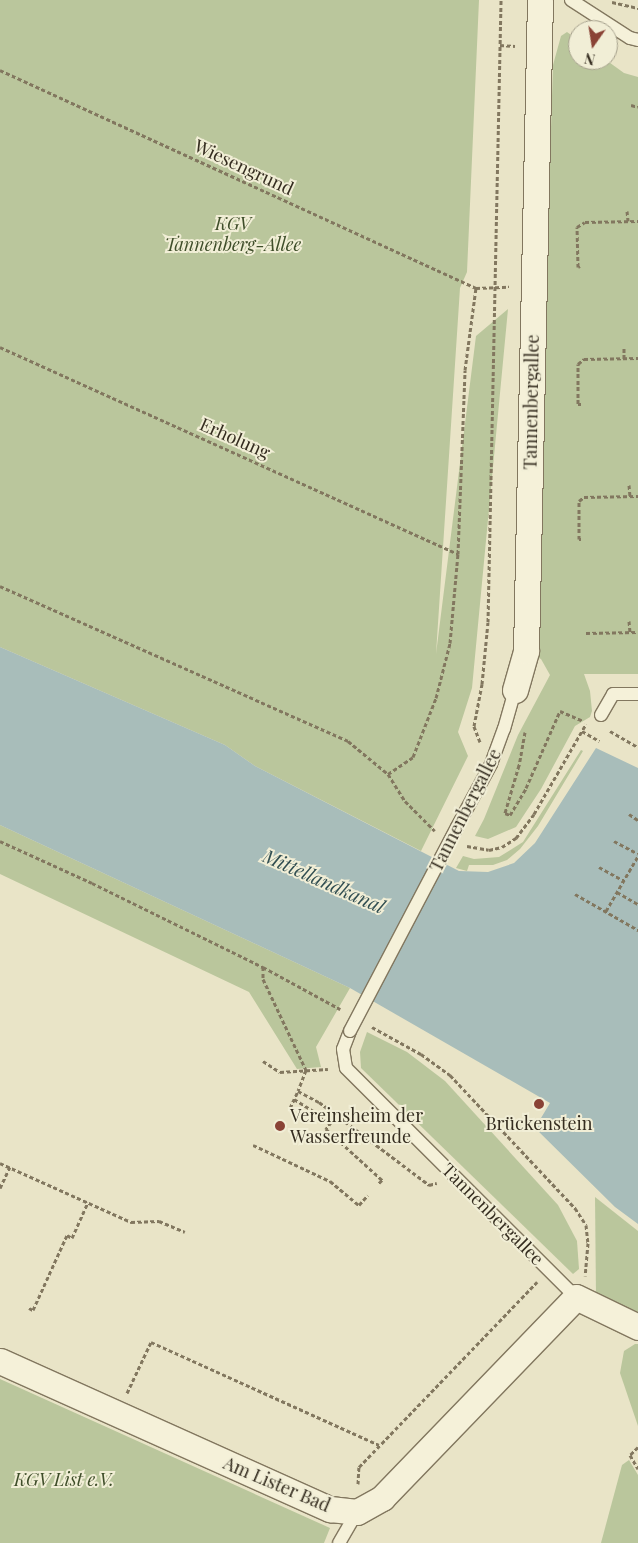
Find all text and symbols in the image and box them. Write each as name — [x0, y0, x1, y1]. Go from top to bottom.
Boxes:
north arrow — [568, 20, 618, 70]
text: N — [583, 49, 597, 70]
street label: Wiesengrund — [191, 135, 297, 199]
park label: KGV Tannenberg-Allee — [165, 213, 301, 255]
street label: Tannenbergallee — [519, 334, 543, 470]
street label: Erholung — [197, 413, 273, 463]
street label: Tannenbergallee — [425, 745, 505, 875]
water label: Mittellandkanal — [260, 844, 388, 918]
marker: Brückenstein — [533, 1098, 545, 1110]
place label: Vereinsheim der Wasserfreunde — [290, 1105, 423, 1148]
place label: Brückenstein — [485, 1112, 593, 1134]
marker: Vereinsheim der Wasserfreunde — [274, 1120, 286, 1132]
street label: Tannenbergallee — [438, 1159, 548, 1269]
street label: Am Lister Bad — [220, 1452, 334, 1516]
park label: KGV List e.V. — [14, 1468, 114, 1490]

